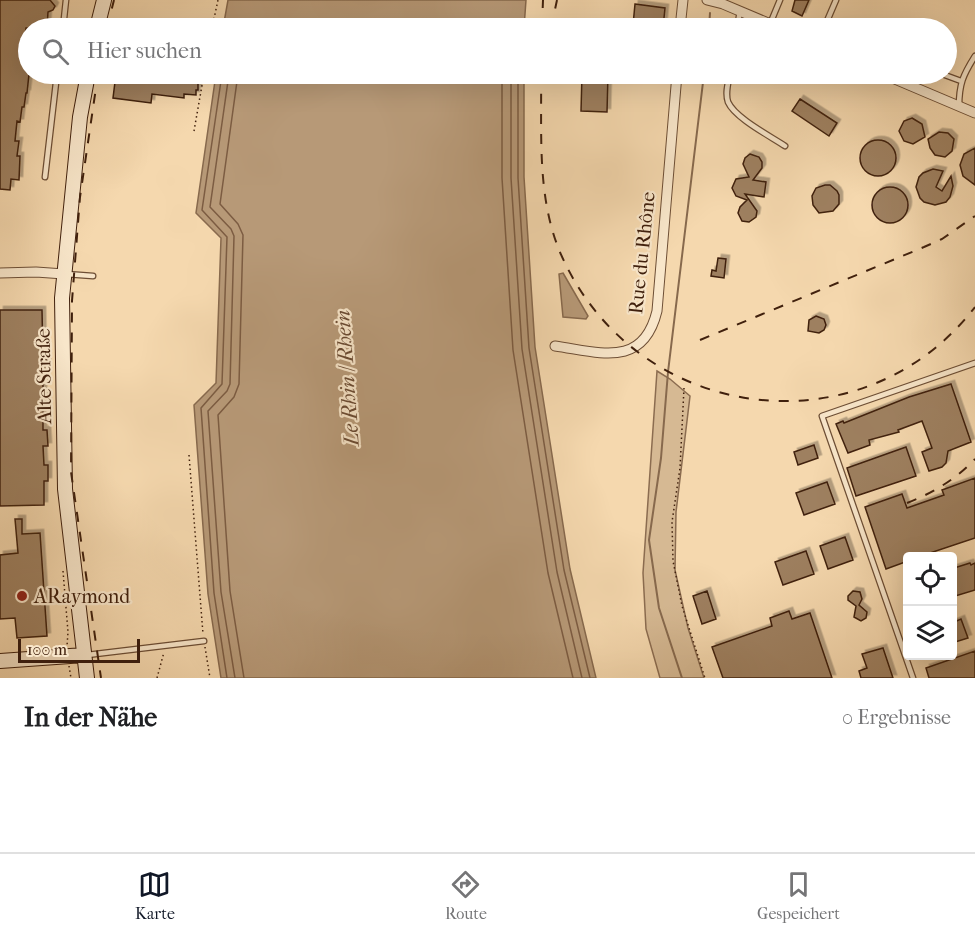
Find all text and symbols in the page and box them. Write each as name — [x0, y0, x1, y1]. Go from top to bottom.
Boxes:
search box — [18, 18, 957, 84]
icon: search — [39, 35, 72, 68]
text: Hier suchen — [87, 38, 202, 64]
street label: Rue du Rhône — [624, 190, 660, 315]
water label: Le Rhin / Rhein — [330, 309, 364, 449]
street label: Alte Straße — [32, 328, 56, 425]
map controls — [903, 552, 957, 660]
button: locate — [903, 552, 957, 606]
place label: ARaymond — [33, 585, 131, 608]
marker: ARaymond — [15, 589, 29, 603]
button: layers — [903, 606, 957, 660]
scale bar — [18, 636, 140, 664]
text: 100 m — [27, 640, 67, 659]
text: In der Nähe — [24, 702, 157, 733]
text: 0 Ergebnisse — [842, 706, 951, 729]
tab: Karte — [135, 868, 175, 923]
tab: Route — [445, 868, 487, 923]
tab: Gespeichert — [757, 868, 840, 923]

